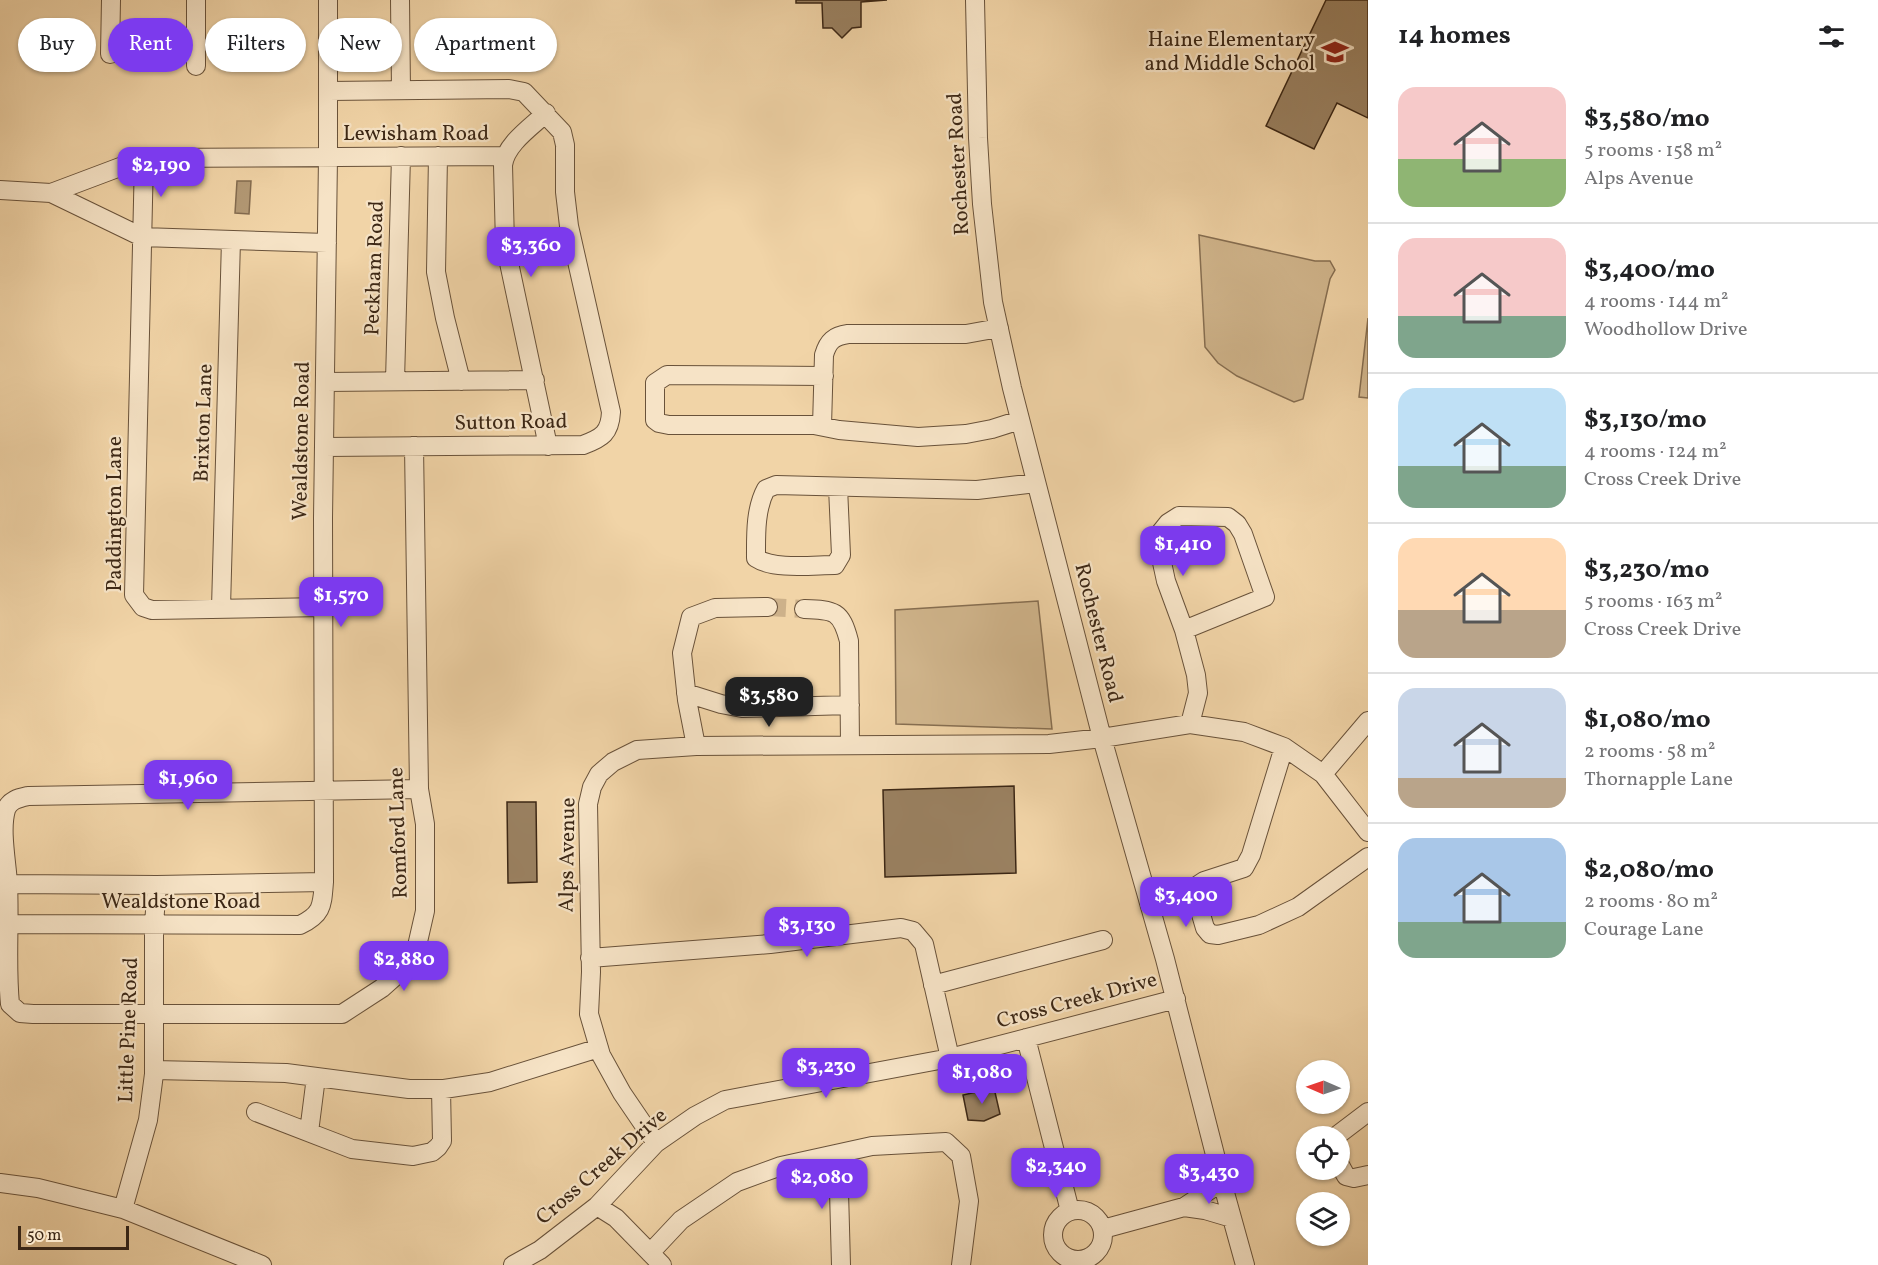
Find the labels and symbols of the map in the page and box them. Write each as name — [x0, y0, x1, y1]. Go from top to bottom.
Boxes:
place label: Haine Elementary and Middle School — [1145, 26, 1316, 79]
school or university icon: Haine Elementary and Middle School — [1320, 37, 1350, 67]
street label: Rochester Road — [941, 92, 977, 236]
street label: Lewisham Road — [343, 120, 489, 149]
pin: $2,190 — [112, 147, 210, 198]
street label: Peckham Road — [358, 200, 392, 336]
pin: $3,360 — [482, 227, 580, 278]
street label: Wealdstone Road — [286, 361, 318, 521]
street label: Brixton Lane — [187, 363, 221, 483]
street label: Sutton Road — [454, 408, 568, 438]
street label: Paddington Lane — [101, 436, 130, 592]
pin: $1,410 — [1134, 526, 1232, 577]
street label: Rochester Road — [1067, 560, 1129, 706]
pin: $1,570 — [292, 577, 390, 628]
pin: $3,580 — [720, 677, 818, 728]
pin: $1,960 — [139, 760, 237, 811]
street label: Romford Lane — [382, 767, 416, 899]
street label: Alps Avenue — [552, 797, 584, 913]
pin: $3,400 — [1137, 877, 1235, 928]
street label: Wealdstone Road — [101, 888, 261, 917]
pin: $3,130 — [758, 907, 856, 958]
pin: $2,880 — [355, 941, 453, 992]
street label: Little Pine Road — [112, 957, 146, 1103]
street label: Cross Creek Drive — [993, 966, 1161, 1036]
pin: $3,230 — [777, 1048, 875, 1099]
pin: $1,080 — [933, 1054, 1031, 1105]
north arrow — [1296, 1060, 1350, 1114]
street label: Cross Creek Drive — [530, 1102, 674, 1232]
pin: $2,340 — [1007, 1148, 1105, 1199]
pin: $3,430 — [1160, 1154, 1258, 1205]
pin: $2,080 — [773, 1159, 871, 1210]
scale bar — [18, 1223, 129, 1250]

